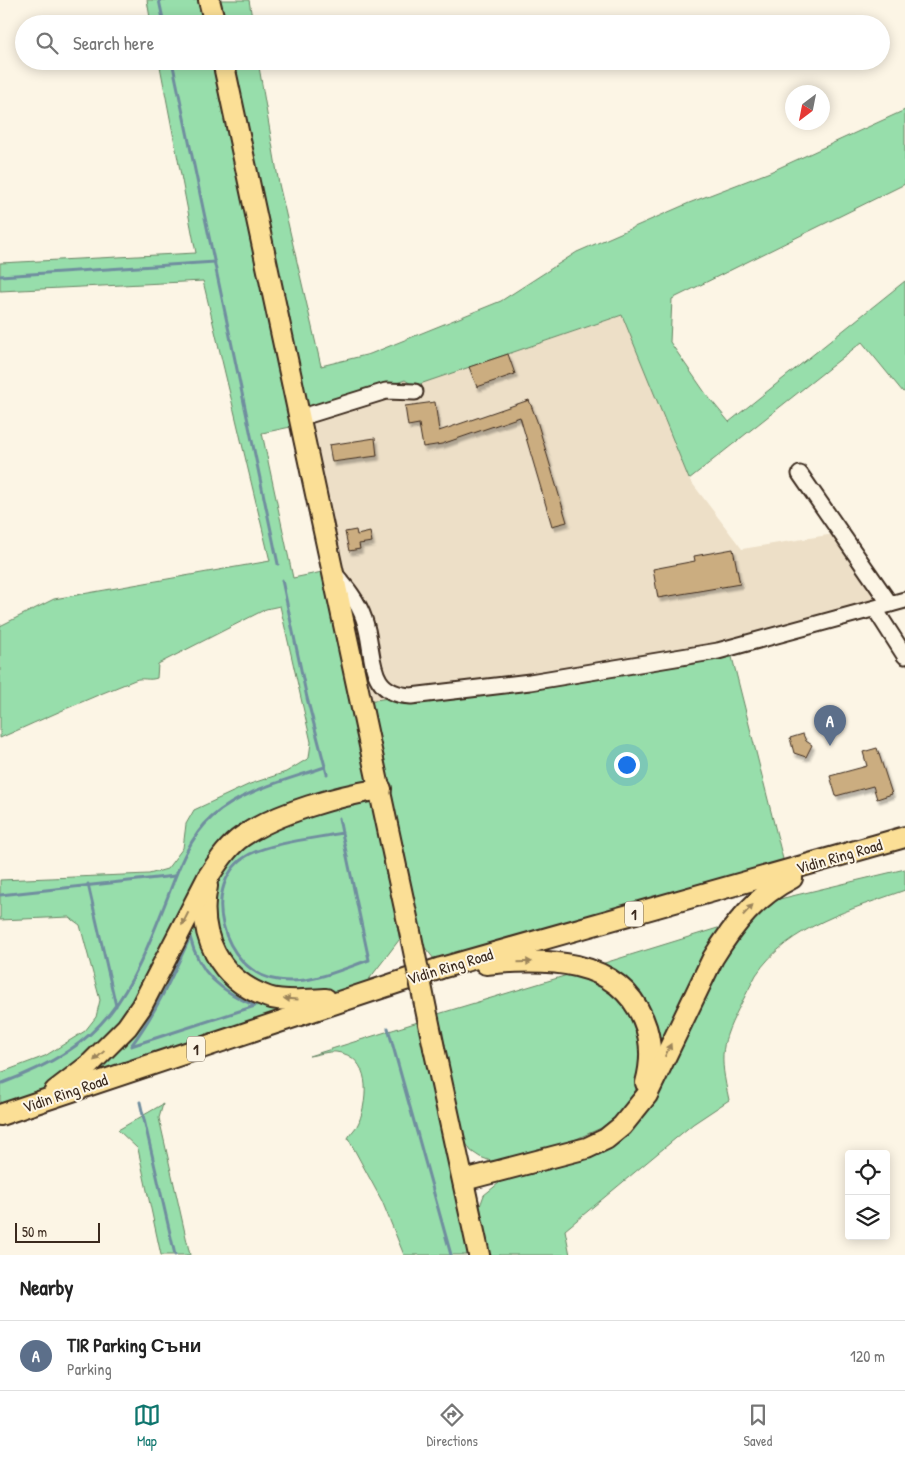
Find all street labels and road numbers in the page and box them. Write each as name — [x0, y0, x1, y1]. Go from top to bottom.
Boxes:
street label: Vidin Ring Road — [793, 833, 885, 879]
road number: 1 — [625, 902, 643, 926]
street label: Vidin Ring Road — [405, 943, 495, 989]
road number: 1 — [187, 1036, 205, 1062]
street label: Vidin Ring Road — [20, 1068, 110, 1118]

